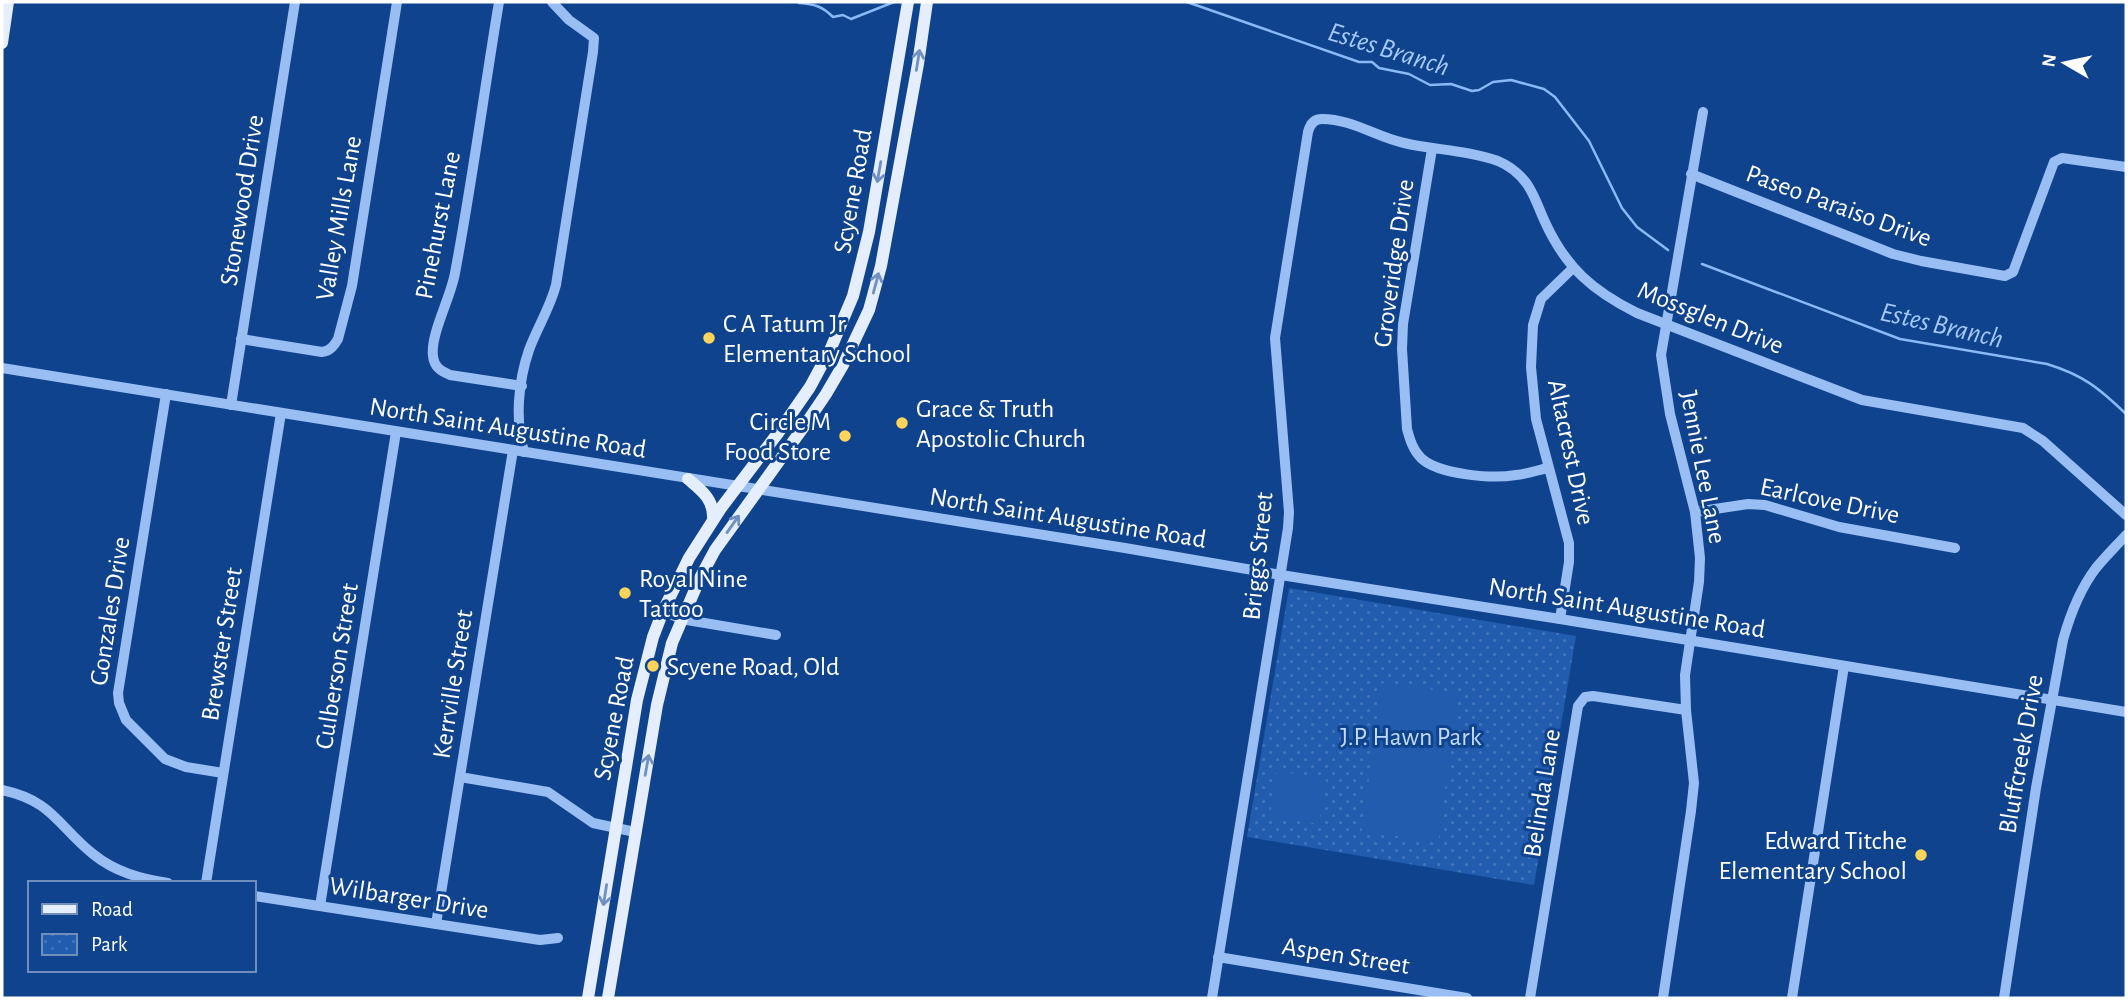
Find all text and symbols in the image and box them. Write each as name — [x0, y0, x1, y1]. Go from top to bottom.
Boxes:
water label: Estes Branch — [1324, 18, 1452, 82]
north arrow — [2030, 28, 2100, 98]
one-way arrow — [912, 49, 925, 72]
text: N — [2039, 53, 2060, 69]
street label: Stonewood Drive — [216, 113, 268, 287]
street label: Scyene Road — [829, 127, 877, 255]
street label: Valley Mills Lane — [312, 134, 366, 303]
street label: Pinehurst Lane — [411, 149, 465, 301]
one-way arrow — [872, 160, 885, 183]
street label: Paseo Paraiso Drive — [1742, 160, 1935, 252]
street label: Groveridge Drive — [1369, 177, 1419, 349]
one-way arrow — [870, 273, 883, 295]
street label: Mossglen Drive — [1634, 277, 1787, 359]
water label: Estes Branch — [1877, 298, 2006, 354]
place label: C A Tatum Jr Elementary School — [723, 311, 912, 367]
marker: C A Tatum Jr Elementary School — [701, 330, 717, 346]
street label: Altacrest Drive — [1543, 377, 1599, 527]
street label: Jennie Lee Lane — [1675, 388, 1731, 546]
street label: North Saint Augustine Road — [368, 393, 648, 463]
place label: Grace & Truth Apostolic Church — [916, 396, 1086, 452]
place label: Circle M Food Store — [724, 409, 831, 465]
marker: Grace & Truth Apostolic Church — [894, 415, 910, 431]
marker: Circle M Food Store — [837, 428, 853, 444]
street label: Earlcove Drive — [1758, 473, 1902, 528]
street label: North Saint Augustine Road — [928, 483, 1208, 553]
street label: Briggs Street — [1238, 491, 1278, 622]
one-way arrow — [726, 515, 740, 534]
street label: Gonzales Drive — [85, 535, 135, 687]
street label: Brewster Street — [197, 566, 247, 723]
place label: Royal Nine Tattoo — [639, 566, 748, 622]
street label: North Saint Augustine Road — [1487, 573, 1767, 643]
street label: Culberson Street — [311, 581, 363, 751]
marker: Royal Nine Tattoo — [617, 585, 633, 601]
street label: Kerrville Street — [428, 608, 478, 760]
street label: Scyene Road — [589, 654, 639, 782]
place label: Scyene Road, Old — [667, 654, 840, 680]
marker: Scyene Road, Old — [645, 658, 661, 674]
street label: Bluffcreek Drive — [1994, 673, 2048, 836]
park label: J.P. Hawn Park — [1340, 724, 1482, 750]
street label: Belinda Lane — [1519, 727, 1565, 859]
one-way arrow — [641, 754, 654, 777]
place label: Edward Titche Elementary School — [1718, 828, 1907, 884]
marker: Edward Titche Elementary School — [1913, 847, 1929, 863]
street label: Wilbarger Drive — [327, 873, 490, 923]
legend — [28, 881, 256, 972]
one-way arrow — [598, 884, 611, 906]
text: Road — [91, 899, 133, 920]
street label: Aspen Street — [1280, 933, 1411, 979]
text: Park — [91, 934, 128, 955]

